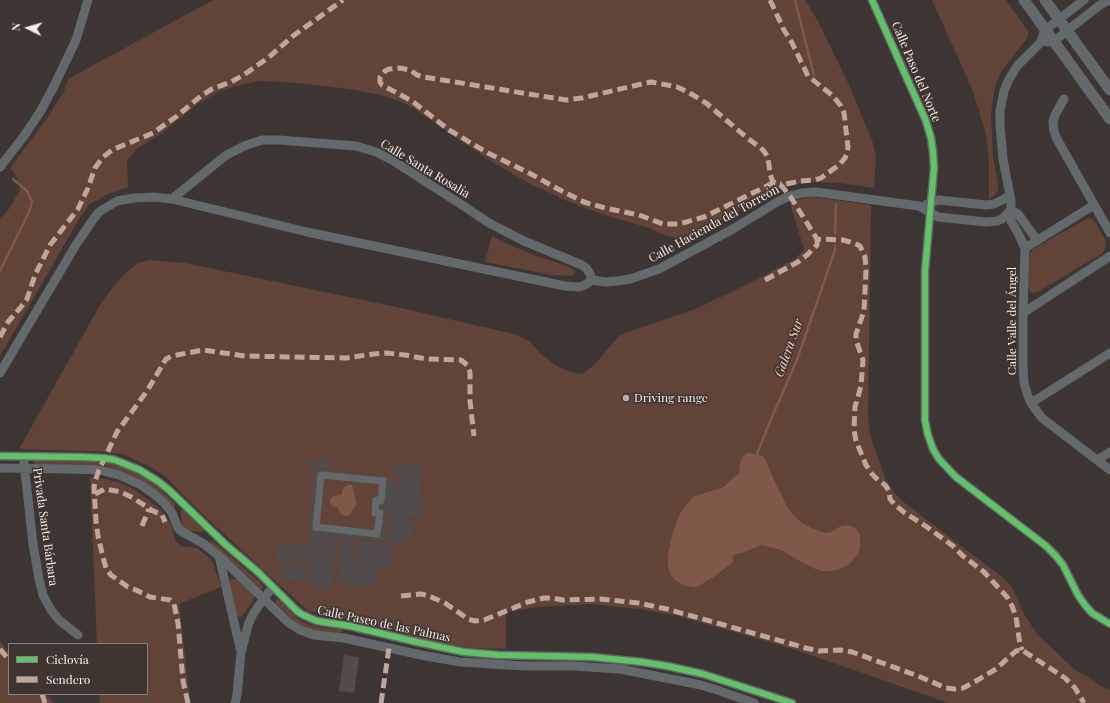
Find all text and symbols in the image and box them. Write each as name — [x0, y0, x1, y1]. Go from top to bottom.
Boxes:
north arrow — [8, 8, 48, 48]
street label: Calle Paso del Norte — [888, 20, 944, 124]
text: N — [8, 22, 23, 32]
street label: Calle Santa Rosalía — [378, 137, 472, 201]
street label: Calle Hacienda del Torreón — [646, 182, 782, 266]
street label: Calle Valle del Ángel — [1005, 267, 1019, 375]
water label: Galera Sur — [771, 317, 807, 379]
place label: Driving range — [634, 391, 708, 405]
marker: Driving range — [621, 393, 631, 403]
street label: Privada Santa Bárbara — [30, 467, 60, 587]
street label: Calle Paseo de las Palmas — [316, 603, 452, 645]
legend — [8, 643, 148, 695]
text: Ciclovía — [46, 651, 89, 667]
text: Sendero — [46, 671, 90, 687]

